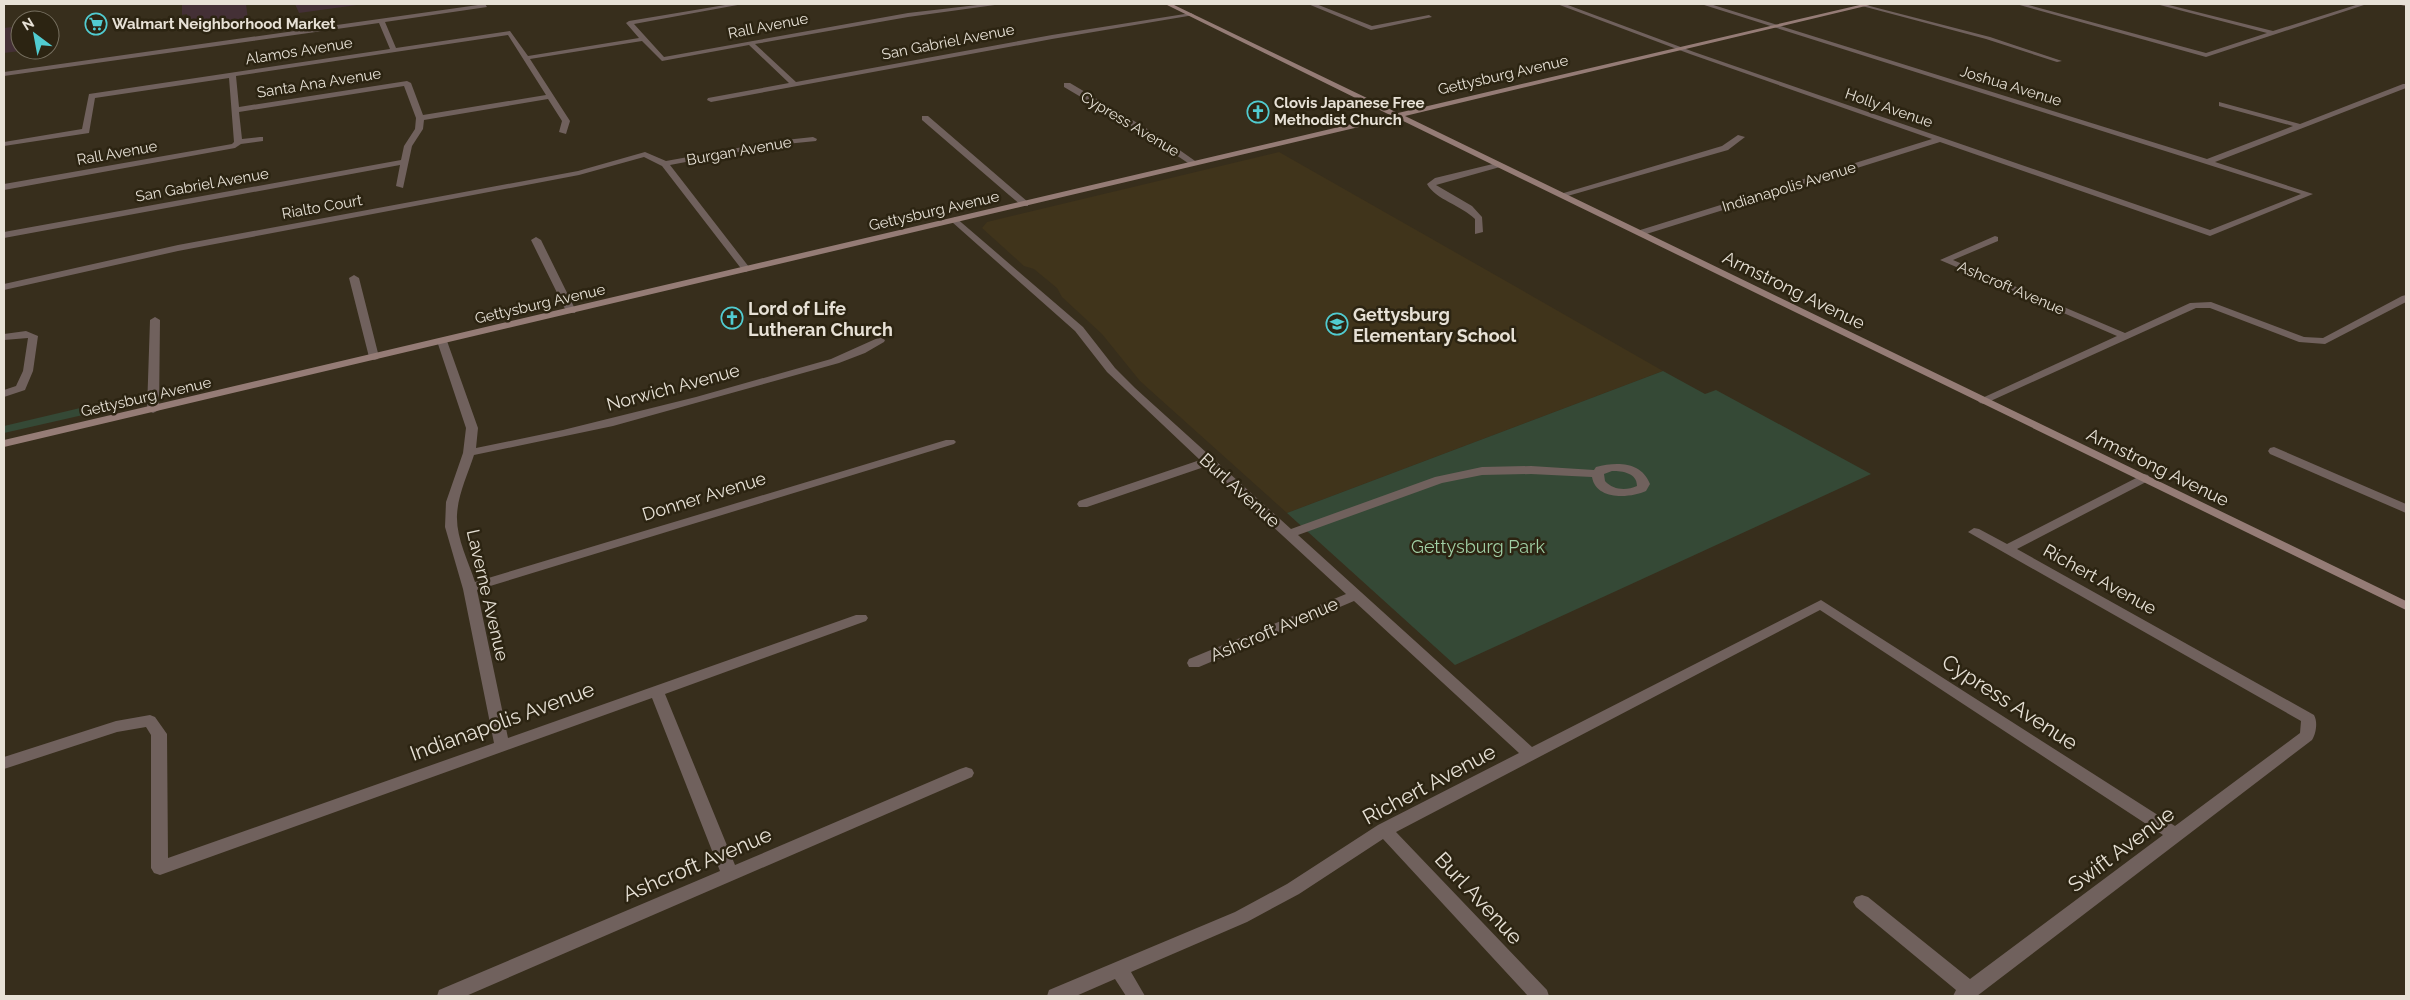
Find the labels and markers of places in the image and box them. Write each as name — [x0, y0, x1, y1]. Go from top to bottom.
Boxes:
supermarket icon: Walmart Neighborhood Market — [84, 12, 108, 36]
place label: Walmart Neighborhood Market — [112, 15, 336, 33]
place label: Clovis Japanese Free Methodist Church — [1274, 94, 1424, 129]
church icon: Clovis Japanese Free Methodist Church — [1246, 100, 1270, 124]
place label: Lord of Life Lutheran Church — [748, 298, 893, 340]
place label: Gettysburg Elementary School — [1353, 304, 1517, 346]
church icon: Lord of Life Lutheran Church — [720, 306, 744, 330]
school or university icon: Gettysburg Elementary School — [1325, 312, 1349, 336]

